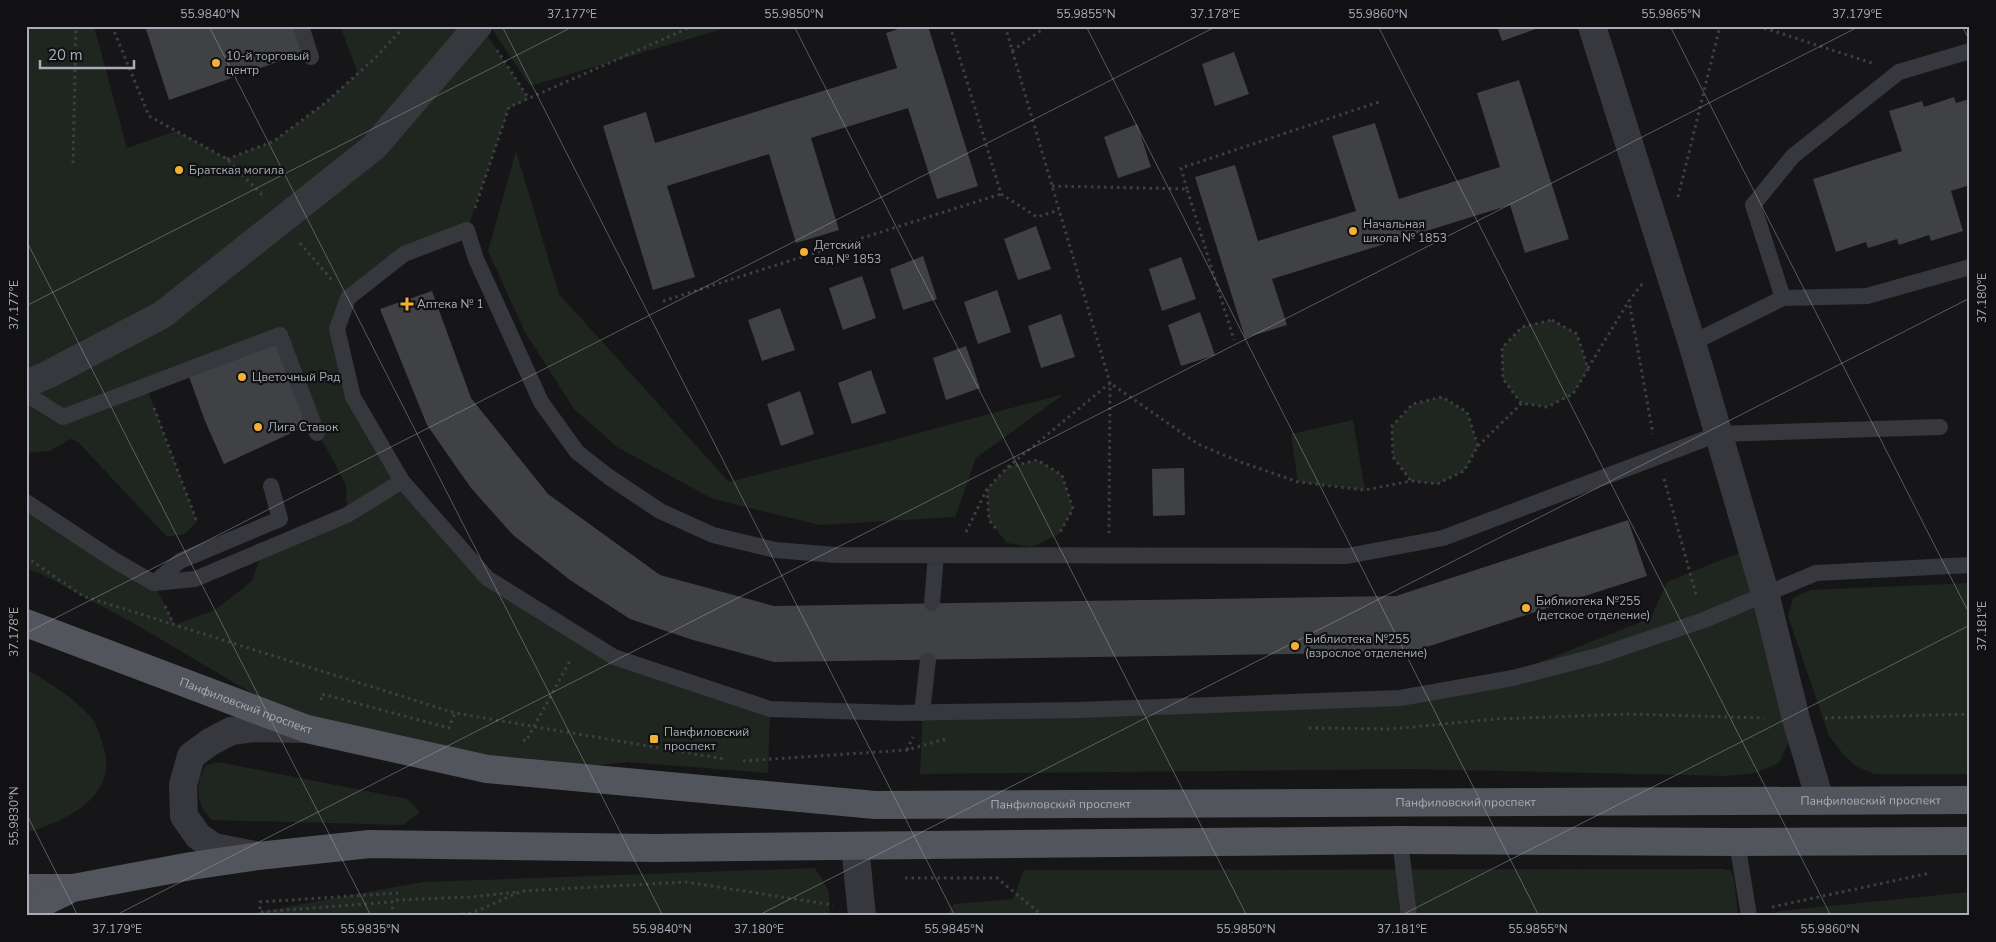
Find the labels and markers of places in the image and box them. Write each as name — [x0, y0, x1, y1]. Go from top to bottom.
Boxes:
place label: 10-й торговый центр — [226, 48, 309, 78]
marker: 10-й торговый центр — [210, 57, 222, 69]
place label: Братская могила — [189, 162, 284, 178]
marker: Братская могила — [173, 164, 185, 176]
place label: Начальная школа № 1853 — [1363, 216, 1447, 246]
marker: Начальная школа № 1853 — [1347, 225, 1359, 237]
place label: Детский сад № 1853 — [814, 237, 881, 267]
marker: Детский сад № 1853 — [798, 246, 810, 258]
place label: Аптека № 1 — [417, 296, 484, 312]
marker: Аптека № 1 — [401, 298, 413, 310]
place label: Цветочный Ряд — [252, 369, 340, 385]
marker: Цветочный Ряд — [236, 371, 248, 383]
place label: Лига Ставок — [268, 419, 339, 435]
marker: Лига Ставок — [252, 421, 264, 433]
place label: Библиотека №255 (детское отделение) — [1536, 593, 1650, 623]
marker: Библиотека №255 (детское отделение) — [1520, 602, 1532, 614]
place label: Библиотека №255 (взрослое отделение) — [1305, 631, 1428, 661]
marker: Библиотека №255 (взрослое отделение) — [1289, 640, 1301, 652]
place label: Панфиловский проспект — [664, 724, 749, 754]
marker: Панфиловский проспект — [648, 733, 660, 745]

